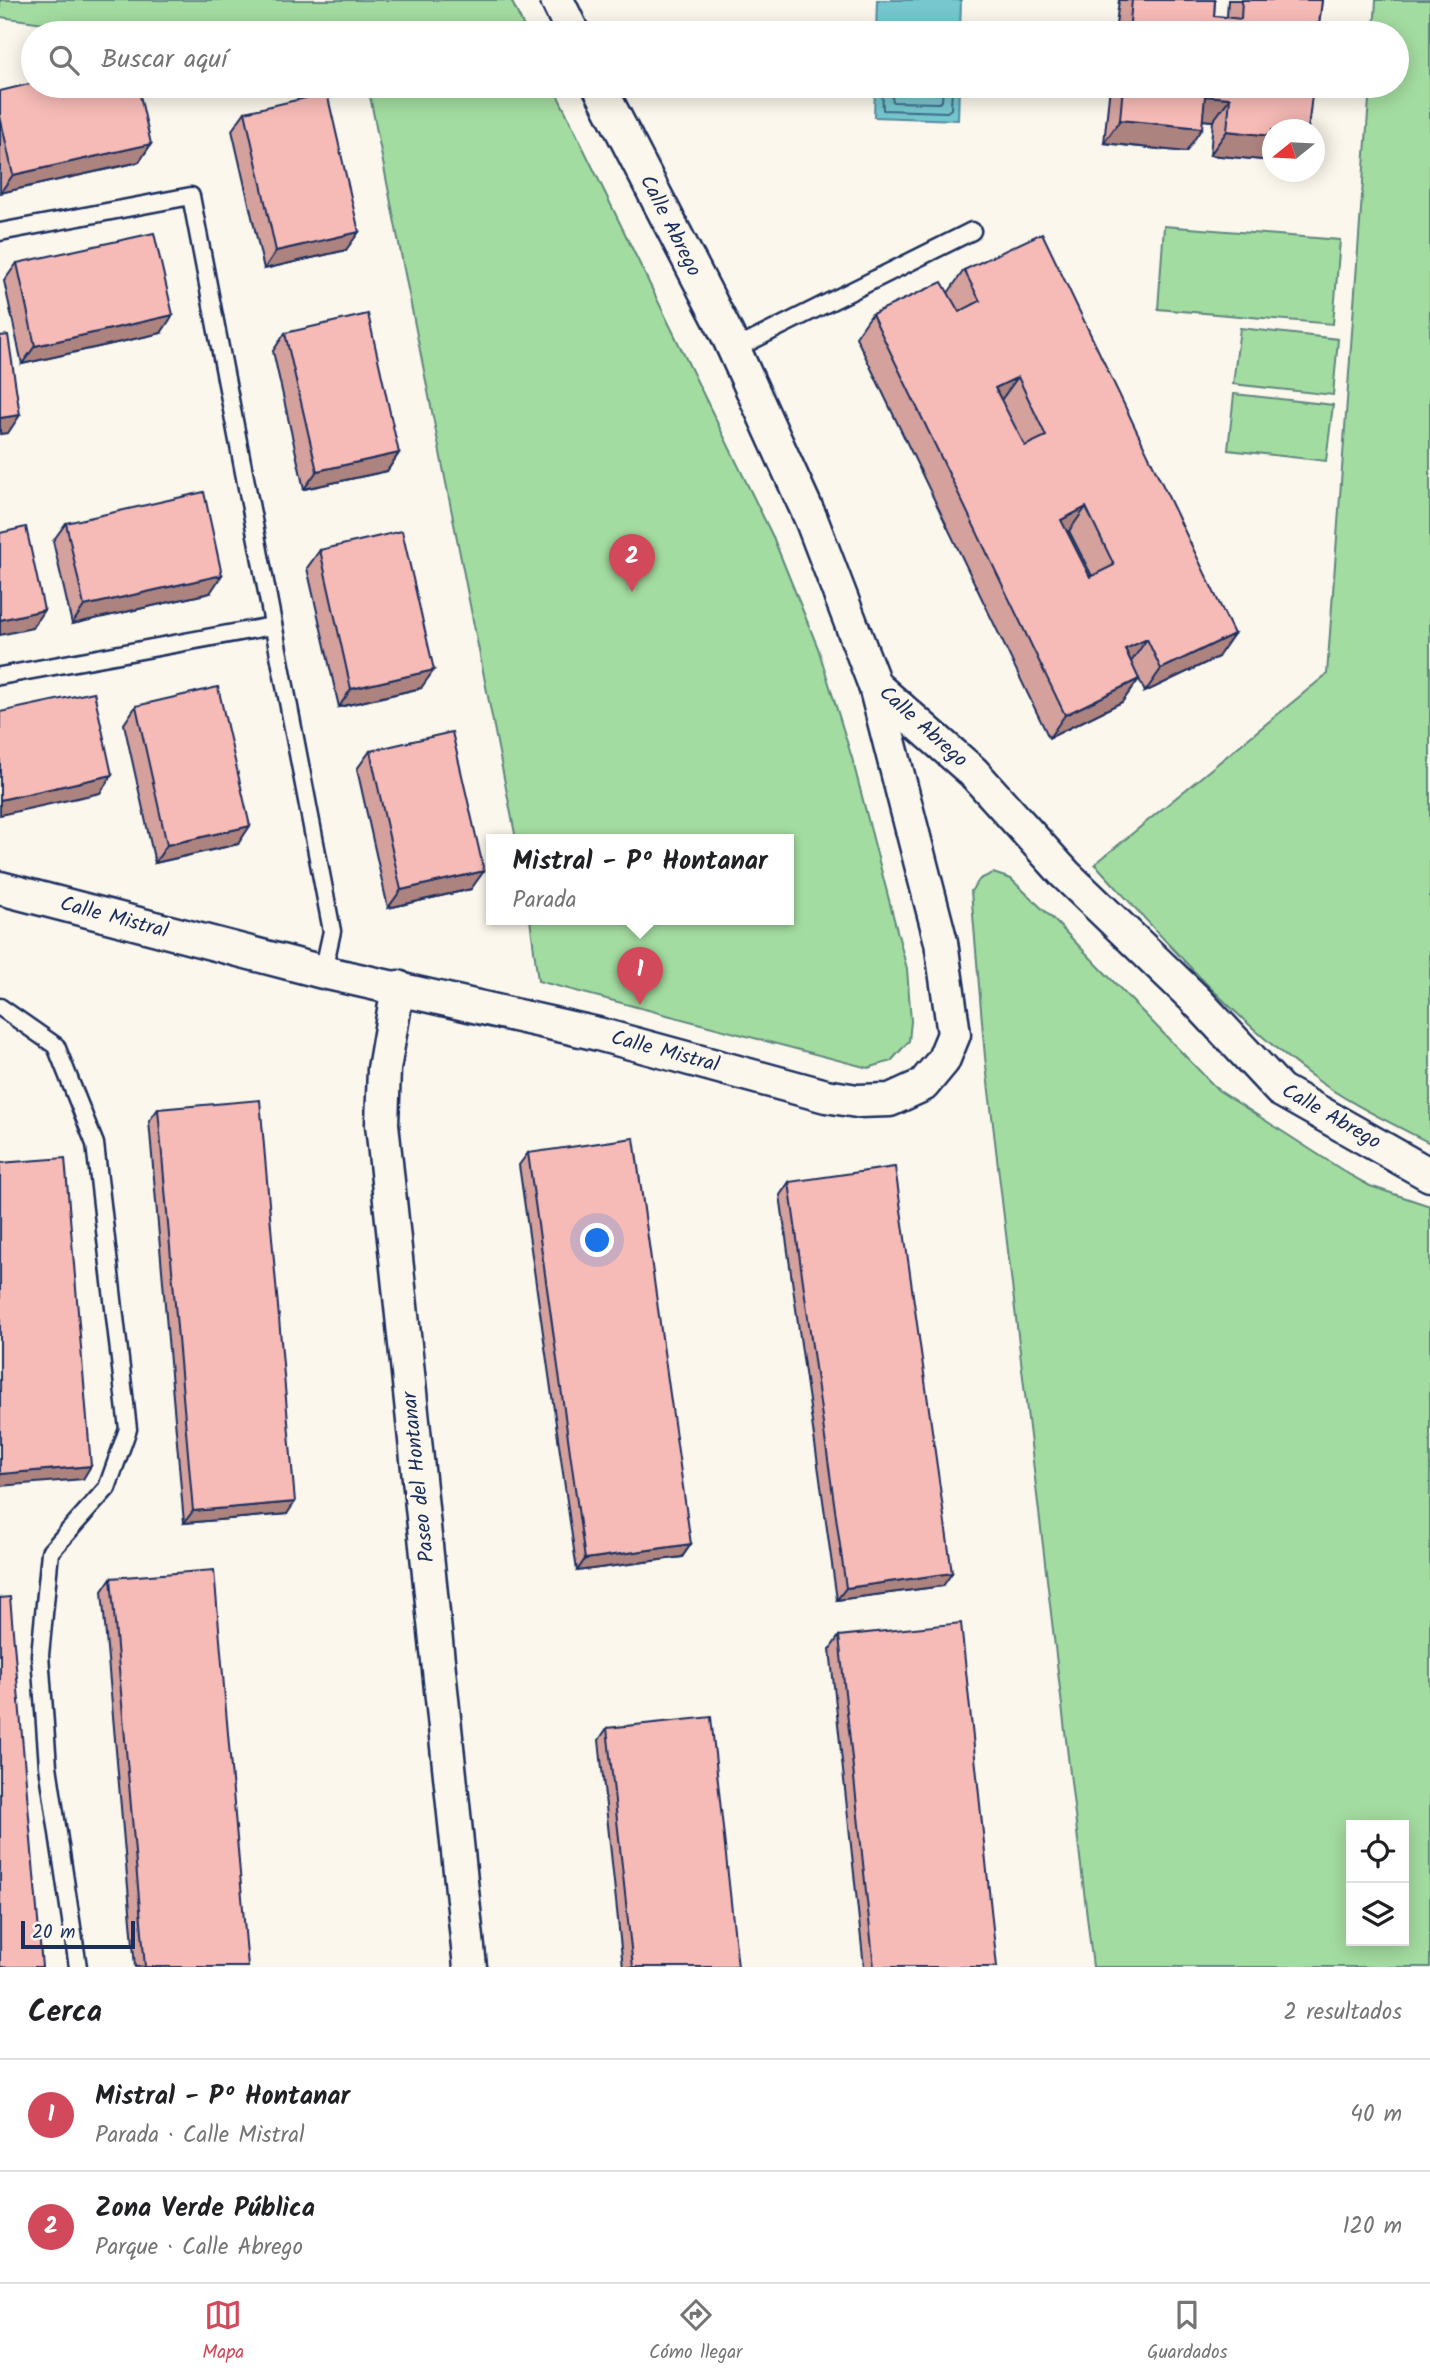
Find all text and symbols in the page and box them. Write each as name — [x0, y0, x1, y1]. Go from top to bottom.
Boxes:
search box — [21, 21, 1409, 98]
text: Buscar aquí — [101, 39, 227, 81]
icon: search — [45, 41, 83, 79]
north arrow — [1262, 119, 1325, 182]
street label: Calle Abrego — [630, 169, 710, 283]
pin: 2 — [609, 534, 655, 592]
street label: Calle Abrego — [871, 678, 975, 776]
popup — [486, 834, 794, 925]
text: Mistral - Pº Hontanar — [513, 841, 767, 883]
text: Parada — [513, 883, 576, 919]
street label: Calle Mistral — [56, 888, 172, 948]
pin: 1 — [617, 947, 663, 1005]
street label: Calle Mistral — [607, 1022, 723, 1082]
street label: Calle Abrego — [1275, 1075, 1387, 1159]
your location — [580, 1223, 614, 1257]
street label: Paseo del Hontanar — [394, 1389, 444, 1564]
map controls — [1346, 1820, 1409, 1946]
button: locate — [1346, 1820, 1409, 1883]
button: layers — [1346, 1883, 1409, 1946]
scale bar — [21, 1918, 135, 1950]
text: 20 m — [32, 1918, 75, 1948]
text: Cerca — [28, 1989, 102, 2037]
text: 2 resultados — [1284, 1995, 1402, 2031]
text: Mistral - Pº Hontanar — [95, 2076, 350, 2118]
text: 1 — [48, 2097, 54, 2133]
text: 40 m — [1350, 2097, 1402, 2133]
text: Parada · Calle Mistral — [95, 2118, 305, 2154]
text: Zona Verde Pública — [95, 2188, 315, 2230]
text: 2 — [44, 2209, 58, 2245]
text: 120 m — [1342, 2209, 1402, 2245]
text: Parque · Calle Abrego — [95, 2230, 303, 2266]
tab: Mapa — [202, 2296, 244, 2368]
tab: Cómo llegar — [649, 2296, 742, 2368]
tab: Guardados — [1147, 2296, 1228, 2368]

